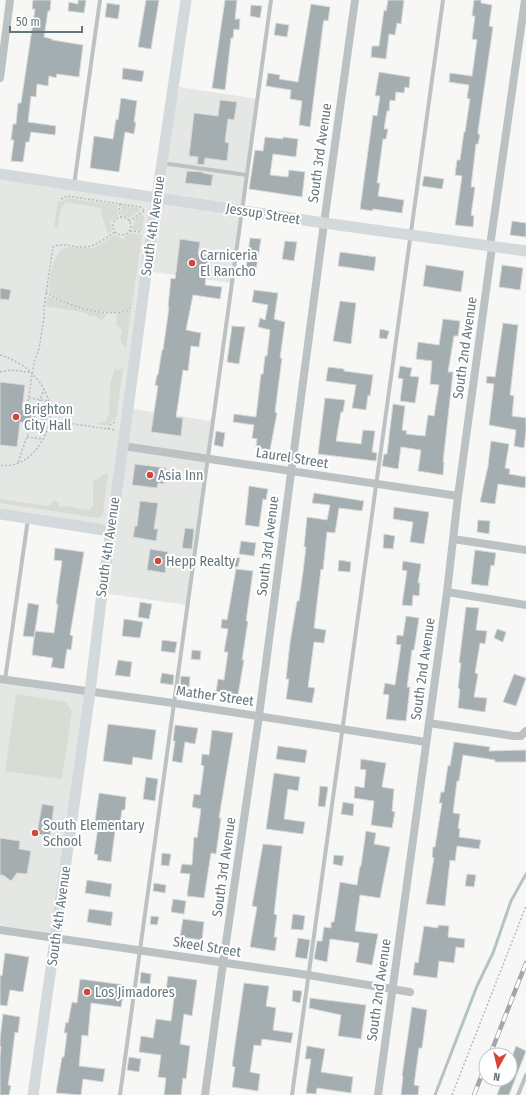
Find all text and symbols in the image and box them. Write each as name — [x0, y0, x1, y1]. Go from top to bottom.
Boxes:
scale bar — [10, 8, 82, 34]
text: 50 m — [16, 15, 40, 29]
street label: South 3rd Avenue — [305, 102, 335, 204]
street label: South 4th Avenue — [138, 175, 168, 277]
street label: Jessup Street — [225, 200, 302, 228]
place label: Carniceria El Rancho — [200, 247, 258, 280]
marker: Carniceria El Rancho — [187, 258, 197, 268]
street label: South 2nd Avenue — [449, 296, 481, 400]
place label: Brighton City Hall — [24, 401, 73, 434]
marker: Brighton City Hall — [11, 412, 21, 422]
street label: Laurel Street — [255, 444, 330, 472]
place label: Asia Inn — [158, 467, 203, 484]
marker: Asia Inn — [145, 470, 155, 480]
street label: South 3rd Avenue — [253, 495, 283, 597]
street label: South 4th Avenue — [93, 496, 123, 598]
place label: Hepp Realty — [166, 553, 236, 570]
marker: Hepp Realty — [153, 556, 163, 566]
street label: South 2nd Avenue — [407, 617, 439, 721]
street label: Mather Street — [175, 682, 255, 710]
street label: South 3rd Avenue — [209, 816, 239, 918]
place label: South Elementary School — [43, 817, 145, 850]
marker: South Elementary School — [30, 828, 40, 838]
street label: South 4th Avenue — [44, 865, 74, 967]
street label: Skeel Street — [172, 933, 243, 961]
street label: South 2nd Avenue — [363, 938, 395, 1042]
place label: Los Jimadores — [95, 984, 175, 1001]
marker: Los Jimadores — [82, 987, 92, 997]
north arrow — [478, 1047, 518, 1087]
text: N — [493, 1070, 501, 1083]

